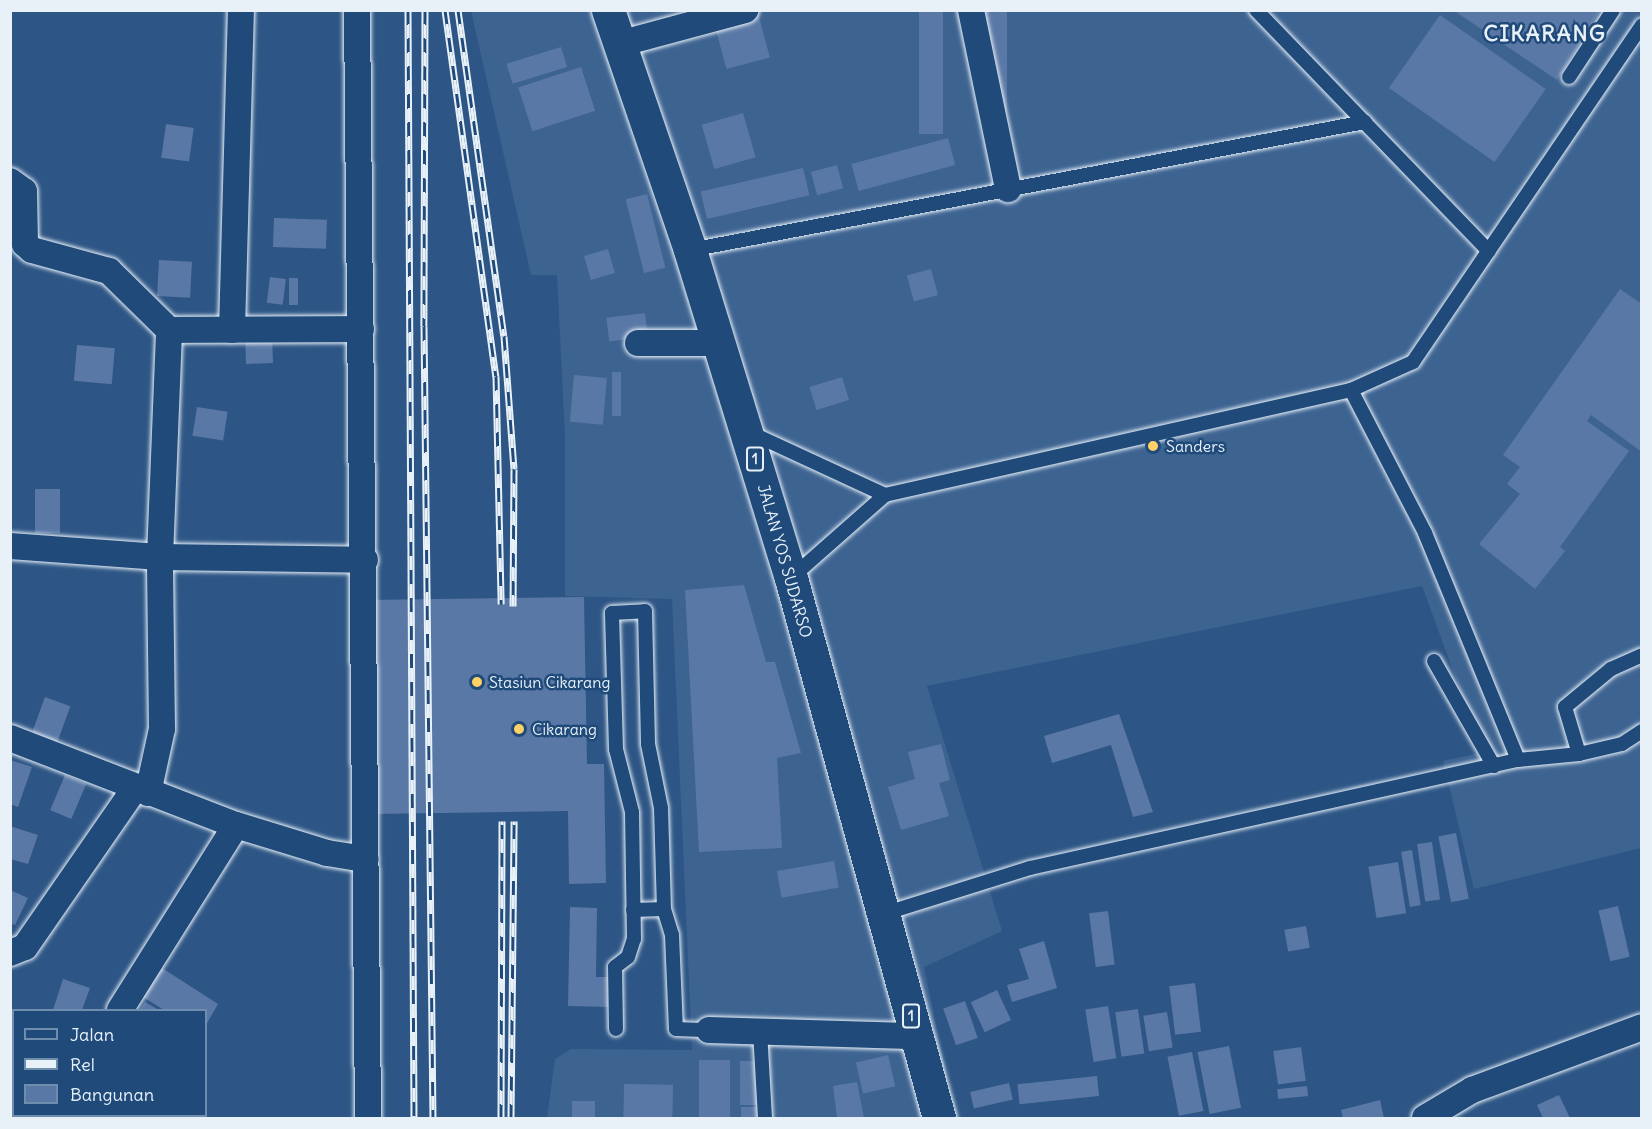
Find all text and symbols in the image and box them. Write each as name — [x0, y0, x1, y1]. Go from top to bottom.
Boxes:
district label: CIKARANG — [1484, 21, 1606, 47]
place label: Sanders — [1166, 436, 1225, 456]
marker: Sanders — [1144, 437, 1162, 455]
road number: 1 — [746, 447, 764, 471]
street label: JALAN YOS SUDARSO — [754, 482, 816, 640]
place label: Stasiun Cikarang — [489, 672, 610, 692]
marker: Stasiun Cikarang — [470, 675, 484, 689]
place label: Cikarang — [532, 719, 597, 739]
marker: Cikarang — [510, 720, 528, 738]
road number: 1 — [902, 1004, 920, 1028]
legend — [12, 1009, 207, 1117]
text: Jalan — [70, 1023, 114, 1046]
text: Rel — [70, 1053, 95, 1076]
text: Bangunan — [70, 1083, 154, 1106]

